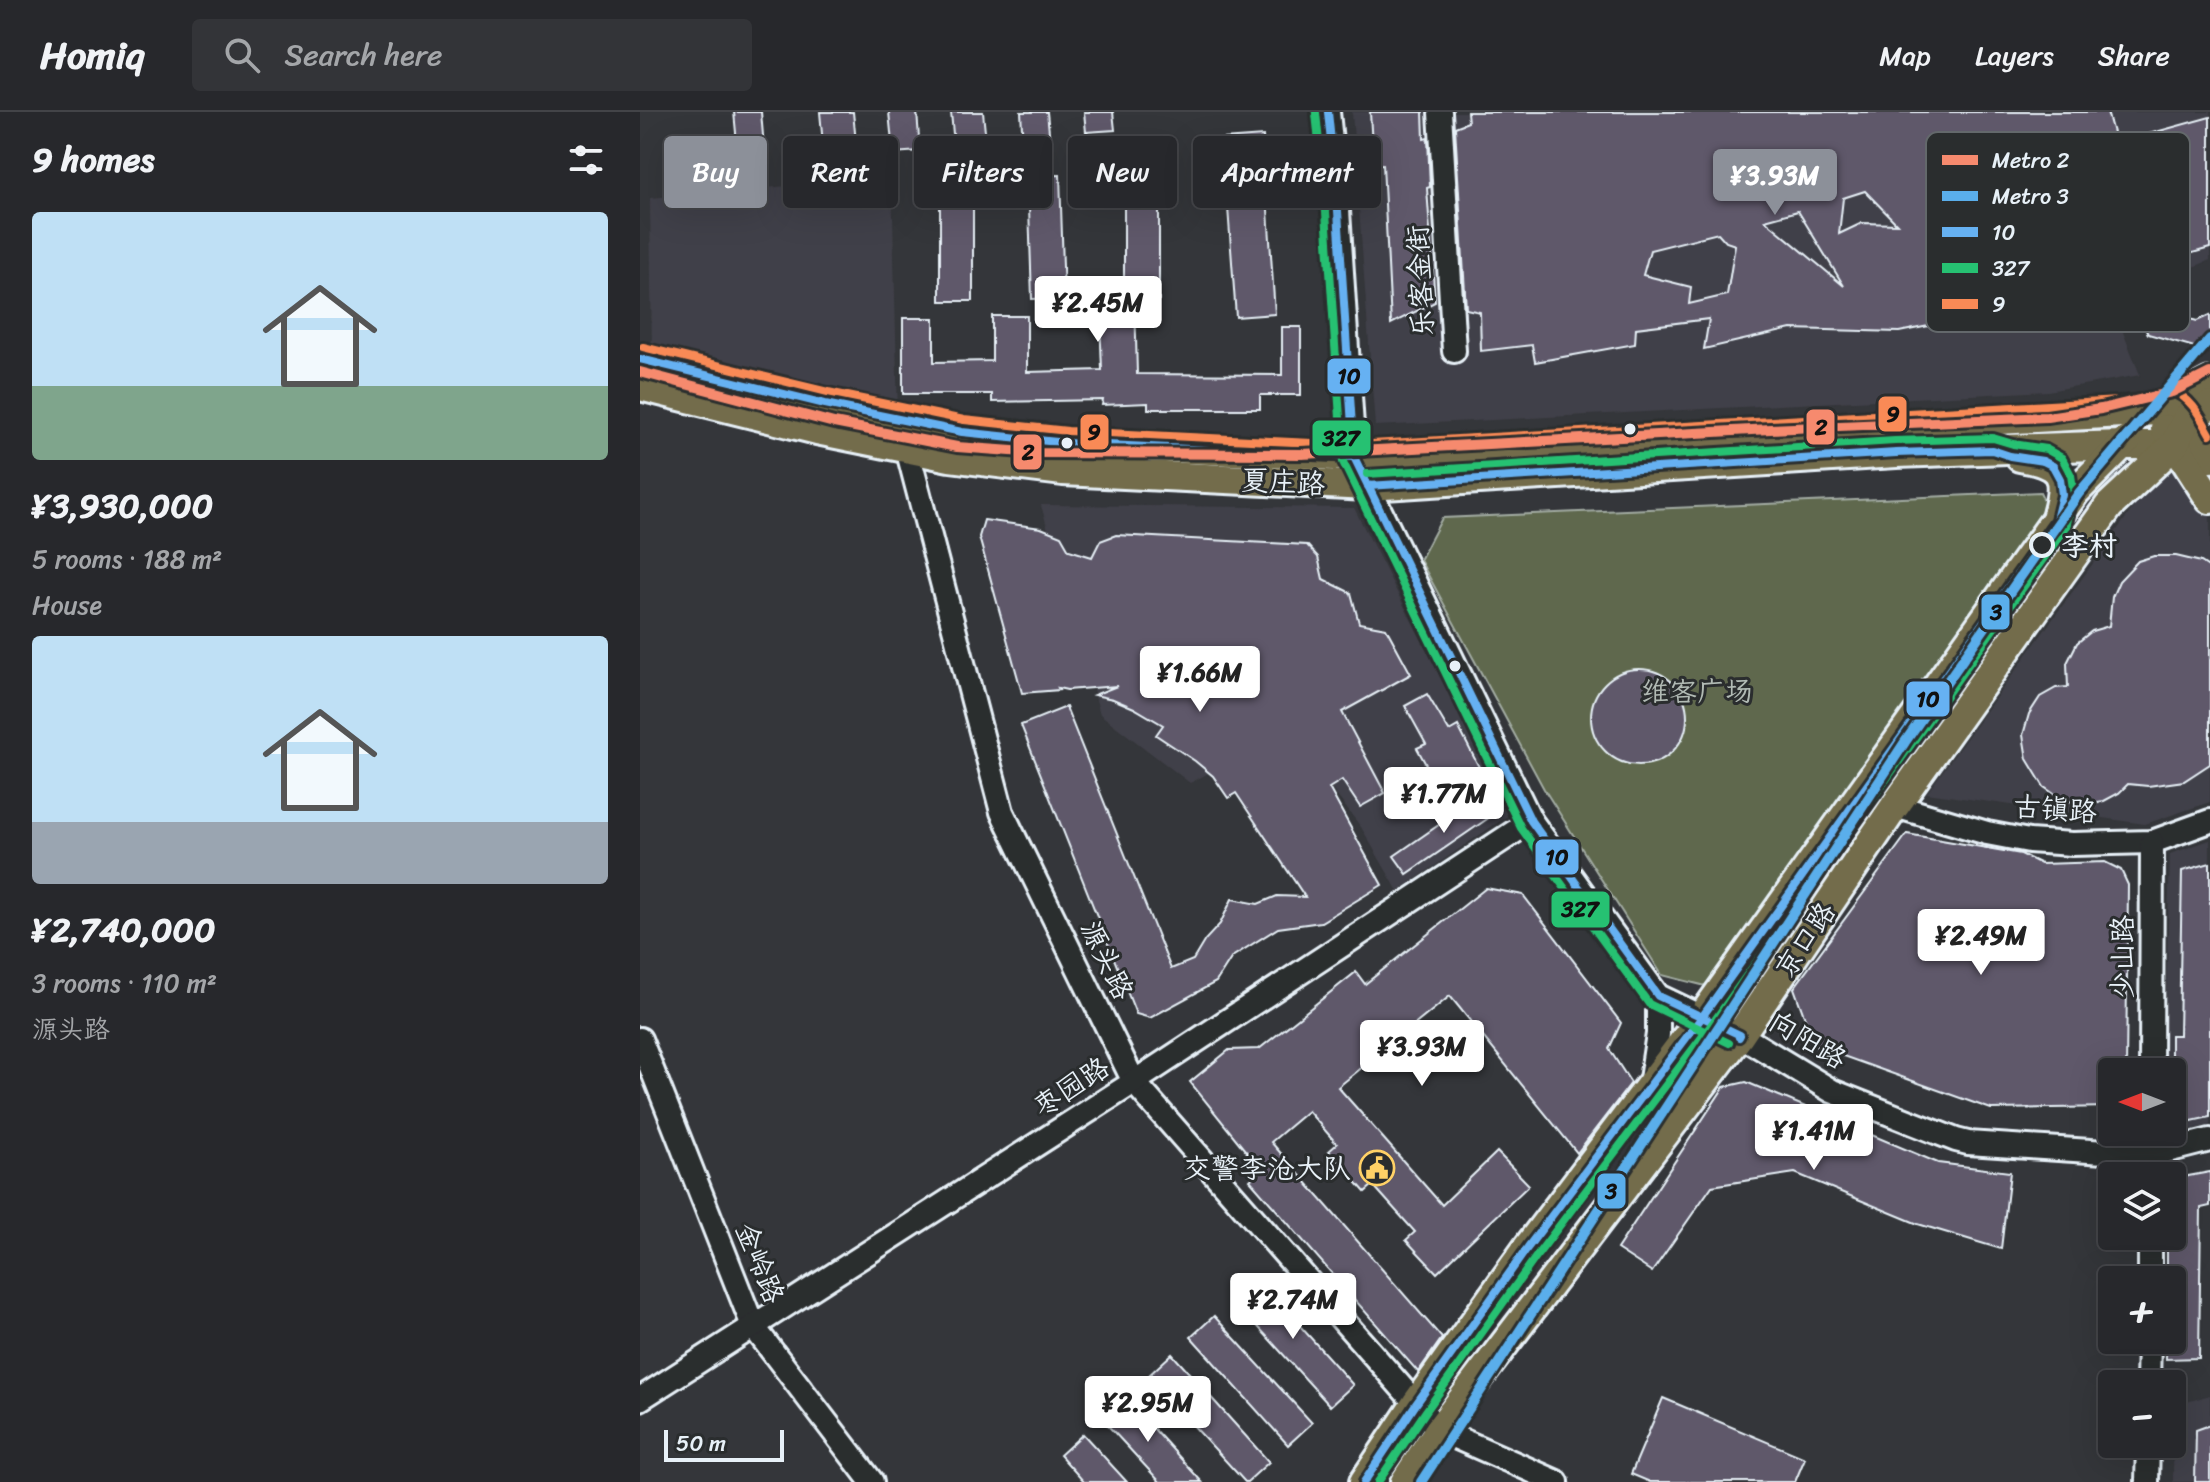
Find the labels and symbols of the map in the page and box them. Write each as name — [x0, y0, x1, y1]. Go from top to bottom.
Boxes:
legend — [1926, 132, 2190, 332]
text: Metro 2 — [1992, 141, 2070, 180]
pin: ¥3.93M — [1710, 149, 1840, 217]
text: Metro 3 — [1992, 177, 2069, 216]
text: 10 — [1992, 213, 2015, 252]
street label: 乐客金街 — [1393, 224, 1447, 338]
text: 327 — [1992, 249, 2031, 288]
pin: ¥2.45M — [1033, 276, 1163, 344]
text: 9 — [1992, 285, 2006, 324]
line badge: 10 — [1326, 357, 1372, 395]
text: 10 — [1337, 357, 1361, 396]
line badge: 9 — [1877, 395, 1908, 433]
text: 9 — [1886, 395, 1900, 434]
line badge: 2 — [1805, 408, 1836, 446]
text: 2 — [1814, 408, 1828, 447]
line badge: 9 — [1079, 413, 1110, 451]
text: 9 — [1087, 413, 1101, 452]
line badge: 327 — [1311, 419, 1372, 457]
text: 327 — [1321, 419, 1362, 458]
unlabelled marker — [1622, 421, 1638, 437]
line badge: 2 — [1012, 433, 1043, 471]
text: 2 — [1021, 433, 1035, 472]
unlabelled marker — [1059, 435, 1075, 451]
street label: 夏庄路 — [1240, 455, 1326, 509]
place label: 李村 — [2061, 521, 2117, 570]
marker: 李村 — [2030, 533, 2054, 557]
line badge: 3 — [1980, 593, 2011, 631]
text: 3 — [1989, 593, 2002, 632]
pin: ¥1.66M — [1135, 646, 1265, 714]
unlabelled marker — [1447, 658, 1463, 674]
park label: 维客广场 — [1641, 667, 1753, 716]
line badge: 10 — [1905, 680, 1951, 718]
text: 10 — [1916, 680, 1940, 719]
pin: ¥1.77M — [1379, 767, 1509, 835]
street label: 古镇路 — [2011, 782, 2099, 836]
line badge: 10 — [1534, 838, 1580, 876]
text: 10 — [1545, 838, 1569, 877]
line badge: 327 — [1550, 890, 1611, 929]
text: 327 — [1560, 890, 1601, 929]
street label: 京口路 — [1761, 891, 1849, 989]
pin: ¥2.49M — [1916, 909, 2046, 977]
street label: 源头路 — [1067, 912, 1147, 1008]
street label: 少山路 — [2098, 915, 2147, 999]
street label: 向阳路 — [1759, 997, 1857, 1083]
pin: ¥3.93M — [1357, 1020, 1487, 1088]
street label: 枣园路 — [1022, 1044, 1120, 1130]
north arrow — [2098, 1058, 2186, 1146]
pin: ¥1.41M — [1749, 1104, 1879, 1172]
place label: 交警李沧大队 — [1183, 1144, 1351, 1193]
public building icon: 交警李沧大队 — [1358, 1149, 1396, 1187]
line badge: 3 — [1596, 1172, 1627, 1210]
text: 3 — [1604, 1172, 1617, 1211]
street label: 金岭路 — [722, 1215, 798, 1311]
pin: ¥2.74M — [1228, 1273, 1358, 1341]
pin: ¥2.95M — [1083, 1376, 1213, 1444]
scale bar — [664, 1426, 784, 1462]

